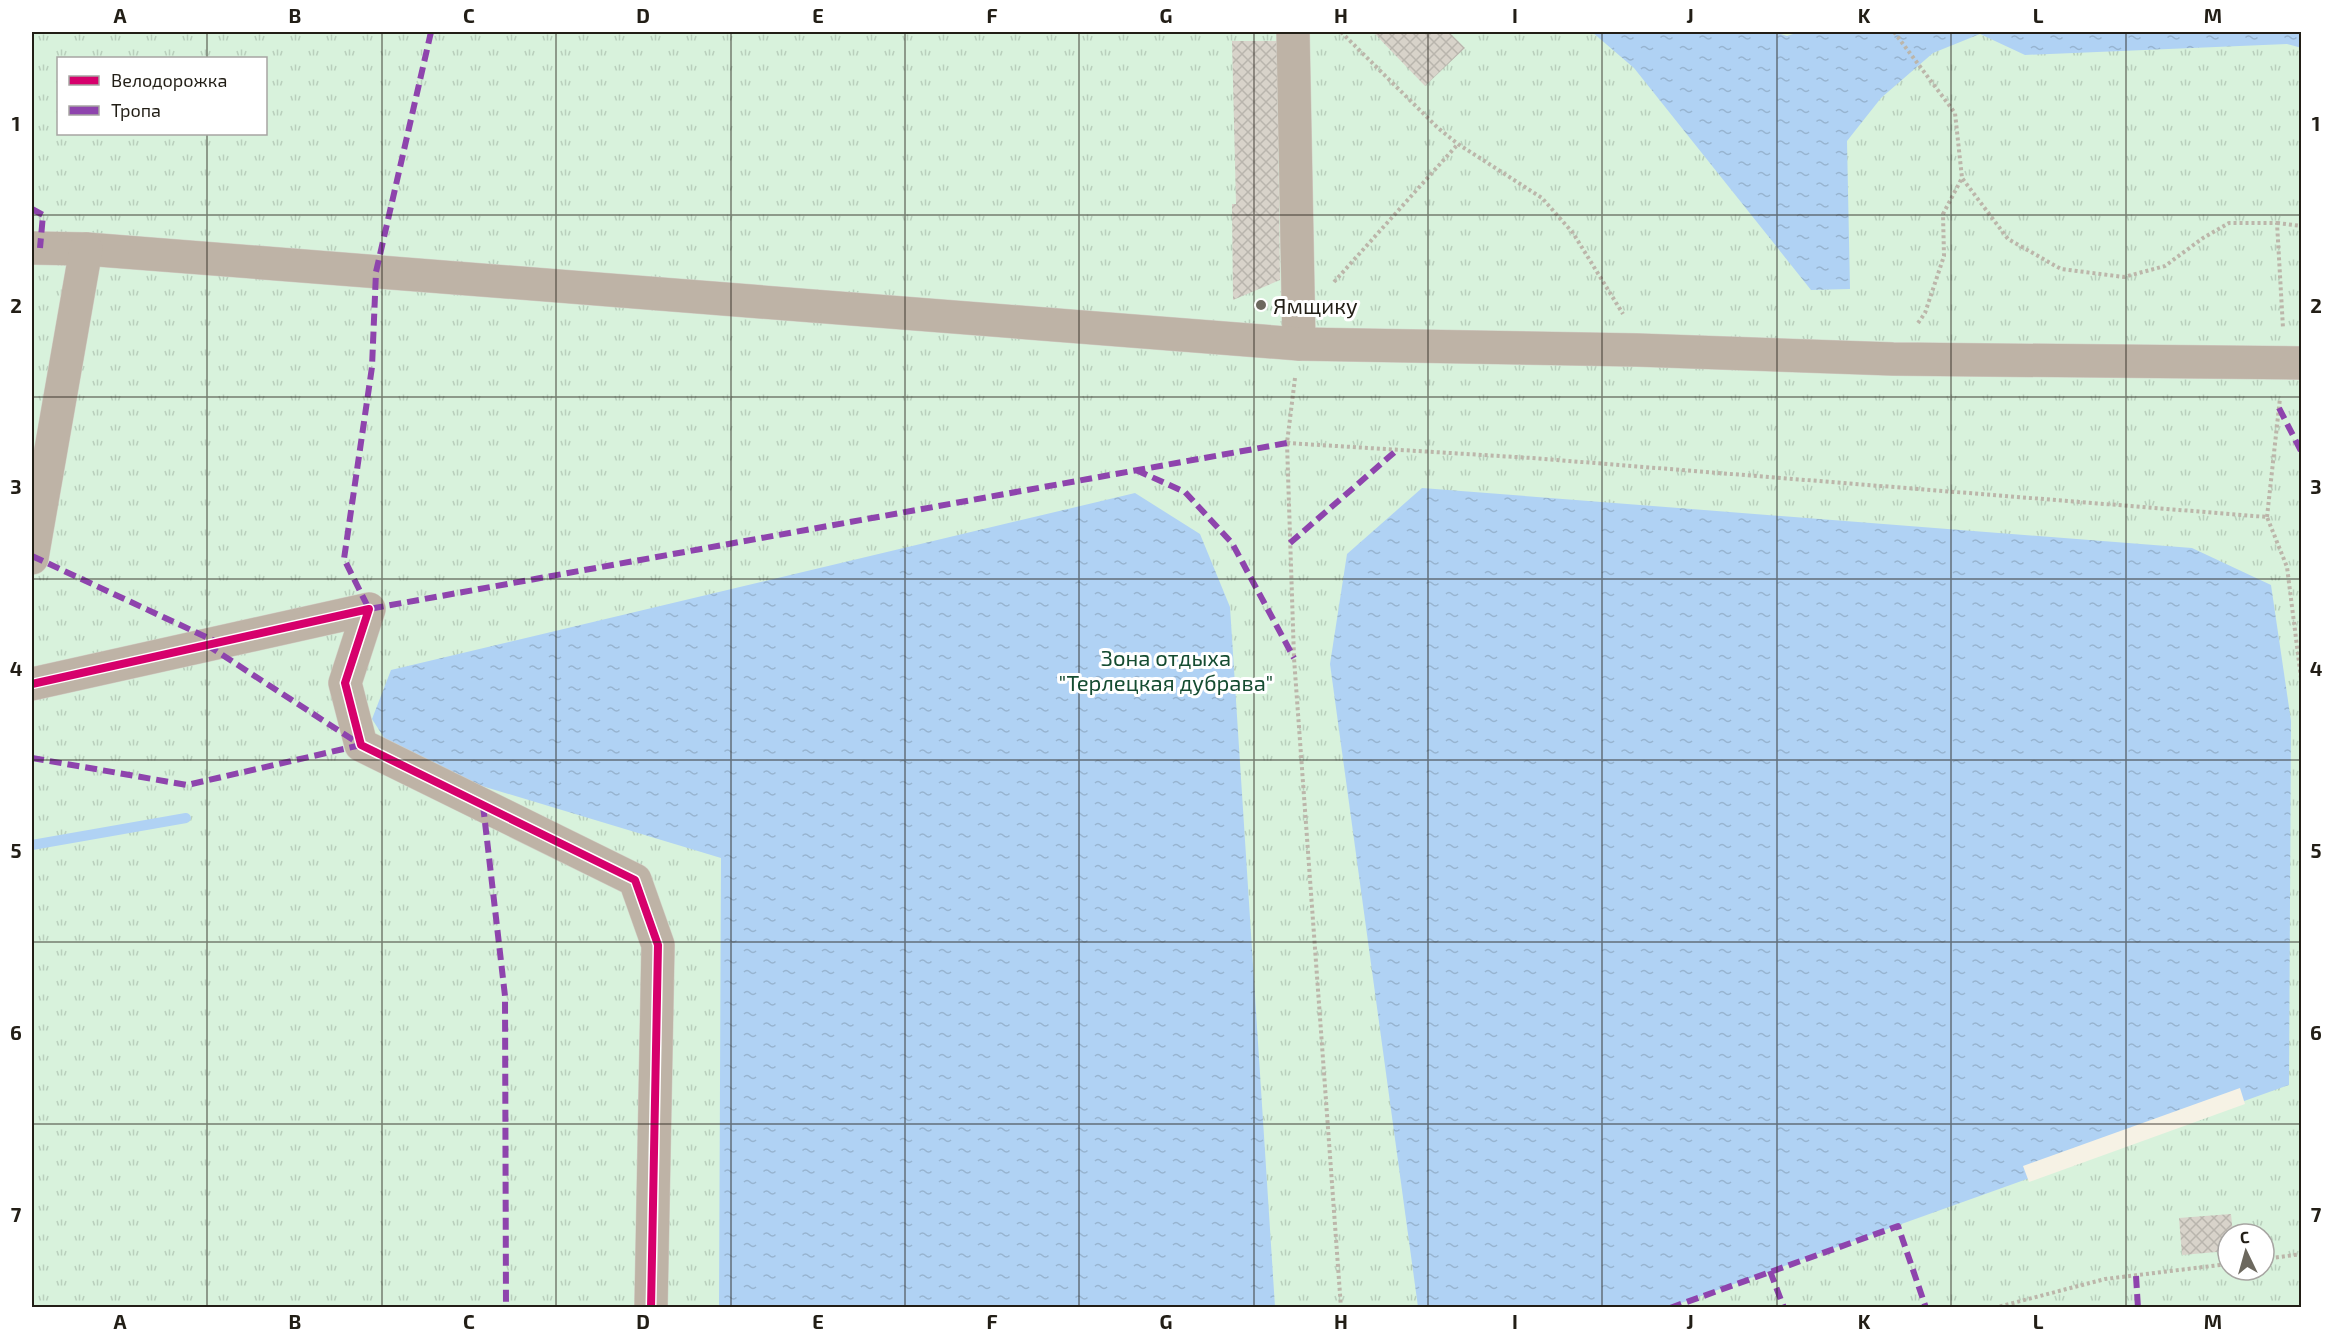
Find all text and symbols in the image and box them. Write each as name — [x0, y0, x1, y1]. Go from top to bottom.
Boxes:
text: A — [113, 3, 127, 27]
text: B — [289, 3, 301, 27]
text: C — [463, 3, 475, 27]
text: D — [636, 3, 650, 27]
text: E — [812, 3, 824, 27]
text: F — [986, 3, 998, 27]
text: G — [1160, 3, 1172, 27]
text: H — [1334, 3, 1348, 27]
text: I — [1512, 3, 1518, 27]
text: J — [1686, 3, 1694, 27]
text: K — [1858, 3, 1871, 27]
text: L — [2033, 3, 2044, 27]
text: M — [2204, 3, 2222, 27]
legend — [57, 57, 267, 135]
text: Велодорожка — [111, 69, 227, 91]
text: Тропа — [111, 99, 161, 121]
text: 1 — [12, 111, 20, 135]
text: 1 — [2312, 111, 2320, 135]
place label: Ямщику — [1273, 292, 1358, 319]
text: 2 — [10, 293, 22, 317]
text: 2 — [2310, 293, 2322, 317]
marker: Ямщику — [1254, 298, 1268, 312]
text: 3 — [10, 474, 22, 498]
text: 3 — [2310, 474, 2322, 498]
park label: Зона отдыха "Терлецкая дубрава" — [1059, 644, 1273, 696]
text: 4 — [10, 656, 23, 680]
text: 4 — [2310, 656, 2323, 680]
text: 5 — [10, 838, 22, 862]
text: 5 — [2310, 838, 2322, 862]
text: 6 — [10, 1020, 22, 1044]
text: 6 — [2310, 1020, 2322, 1044]
text: 7 — [11, 1202, 22, 1226]
text: 7 — [2311, 1202, 2322, 1226]
north arrow — [2216, 1222, 2276, 1282]
text: С — [2239, 1227, 2250, 1246]
text: A — [113, 1309, 127, 1333]
text: B — [289, 1309, 301, 1333]
text: C — [463, 1309, 475, 1333]
text: D — [636, 1309, 650, 1333]
text: E — [812, 1309, 824, 1333]
text: F — [986, 1309, 998, 1333]
text: G — [1160, 1309, 1172, 1333]
text: H — [1334, 1309, 1348, 1333]
text: I — [1512, 1309, 1518, 1333]
text: J — [1686, 1309, 1694, 1333]
text: K — [1858, 1309, 1871, 1333]
text: L — [2033, 1309, 2044, 1333]
text: M — [2204, 1309, 2222, 1333]

